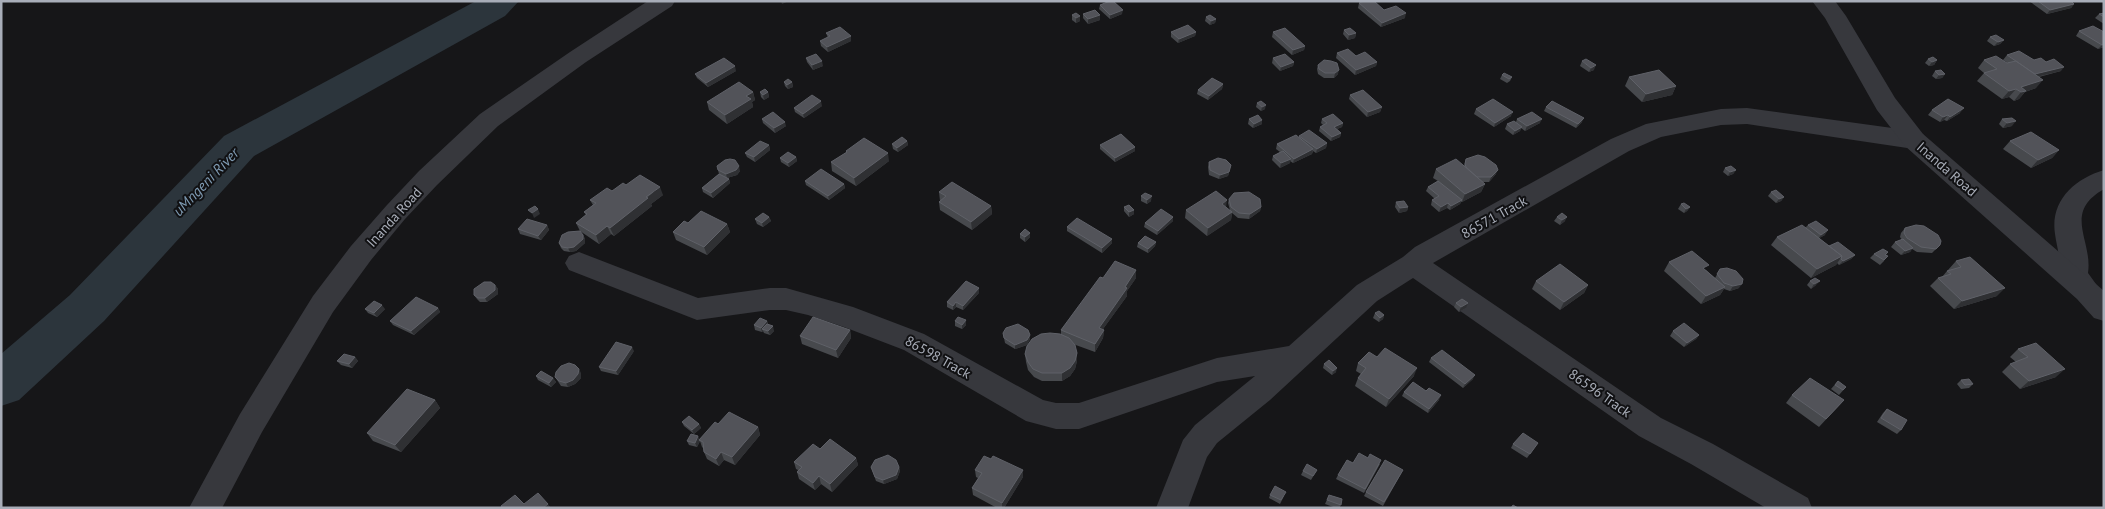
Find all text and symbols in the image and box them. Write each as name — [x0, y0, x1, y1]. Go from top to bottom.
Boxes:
street label: Inanda Road — [1913, 138, 1981, 200]
water label: uMngeni River — [168, 143, 244, 220]
street label: Inanda Road — [362, 183, 426, 251]
street label: 86571 Track — [1458, 191, 1530, 242]
street label: 86598 Track — [902, 332, 974, 383]
street label: 86596 Track — [1565, 365, 1635, 421]

